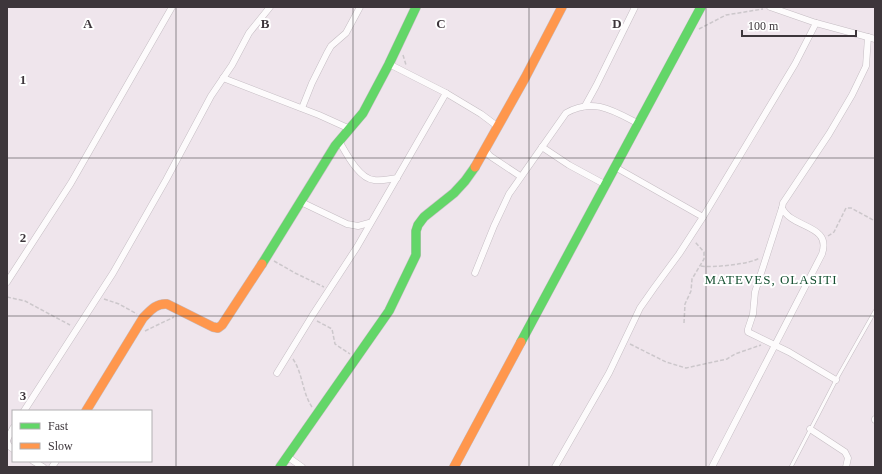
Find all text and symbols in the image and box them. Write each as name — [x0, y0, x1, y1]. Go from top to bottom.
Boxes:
scale bar — [742, 12, 856, 38]
text: A — [83, 16, 93, 31]
text: B — [261, 16, 270, 31]
text: C — [436, 16, 446, 31]
text: D — [612, 16, 622, 31]
text: 100 m — [748, 19, 779, 33]
text: 1 — [20, 72, 26, 87]
text: 2 — [20, 230, 26, 245]
district label: MATEVES, OLASITI — [705, 272, 838, 287]
text: 3 — [20, 388, 27, 403]
legend — [12, 410, 152, 462]
text: Fast — [48, 419, 69, 433]
text: Slow — [48, 439, 73, 453]

